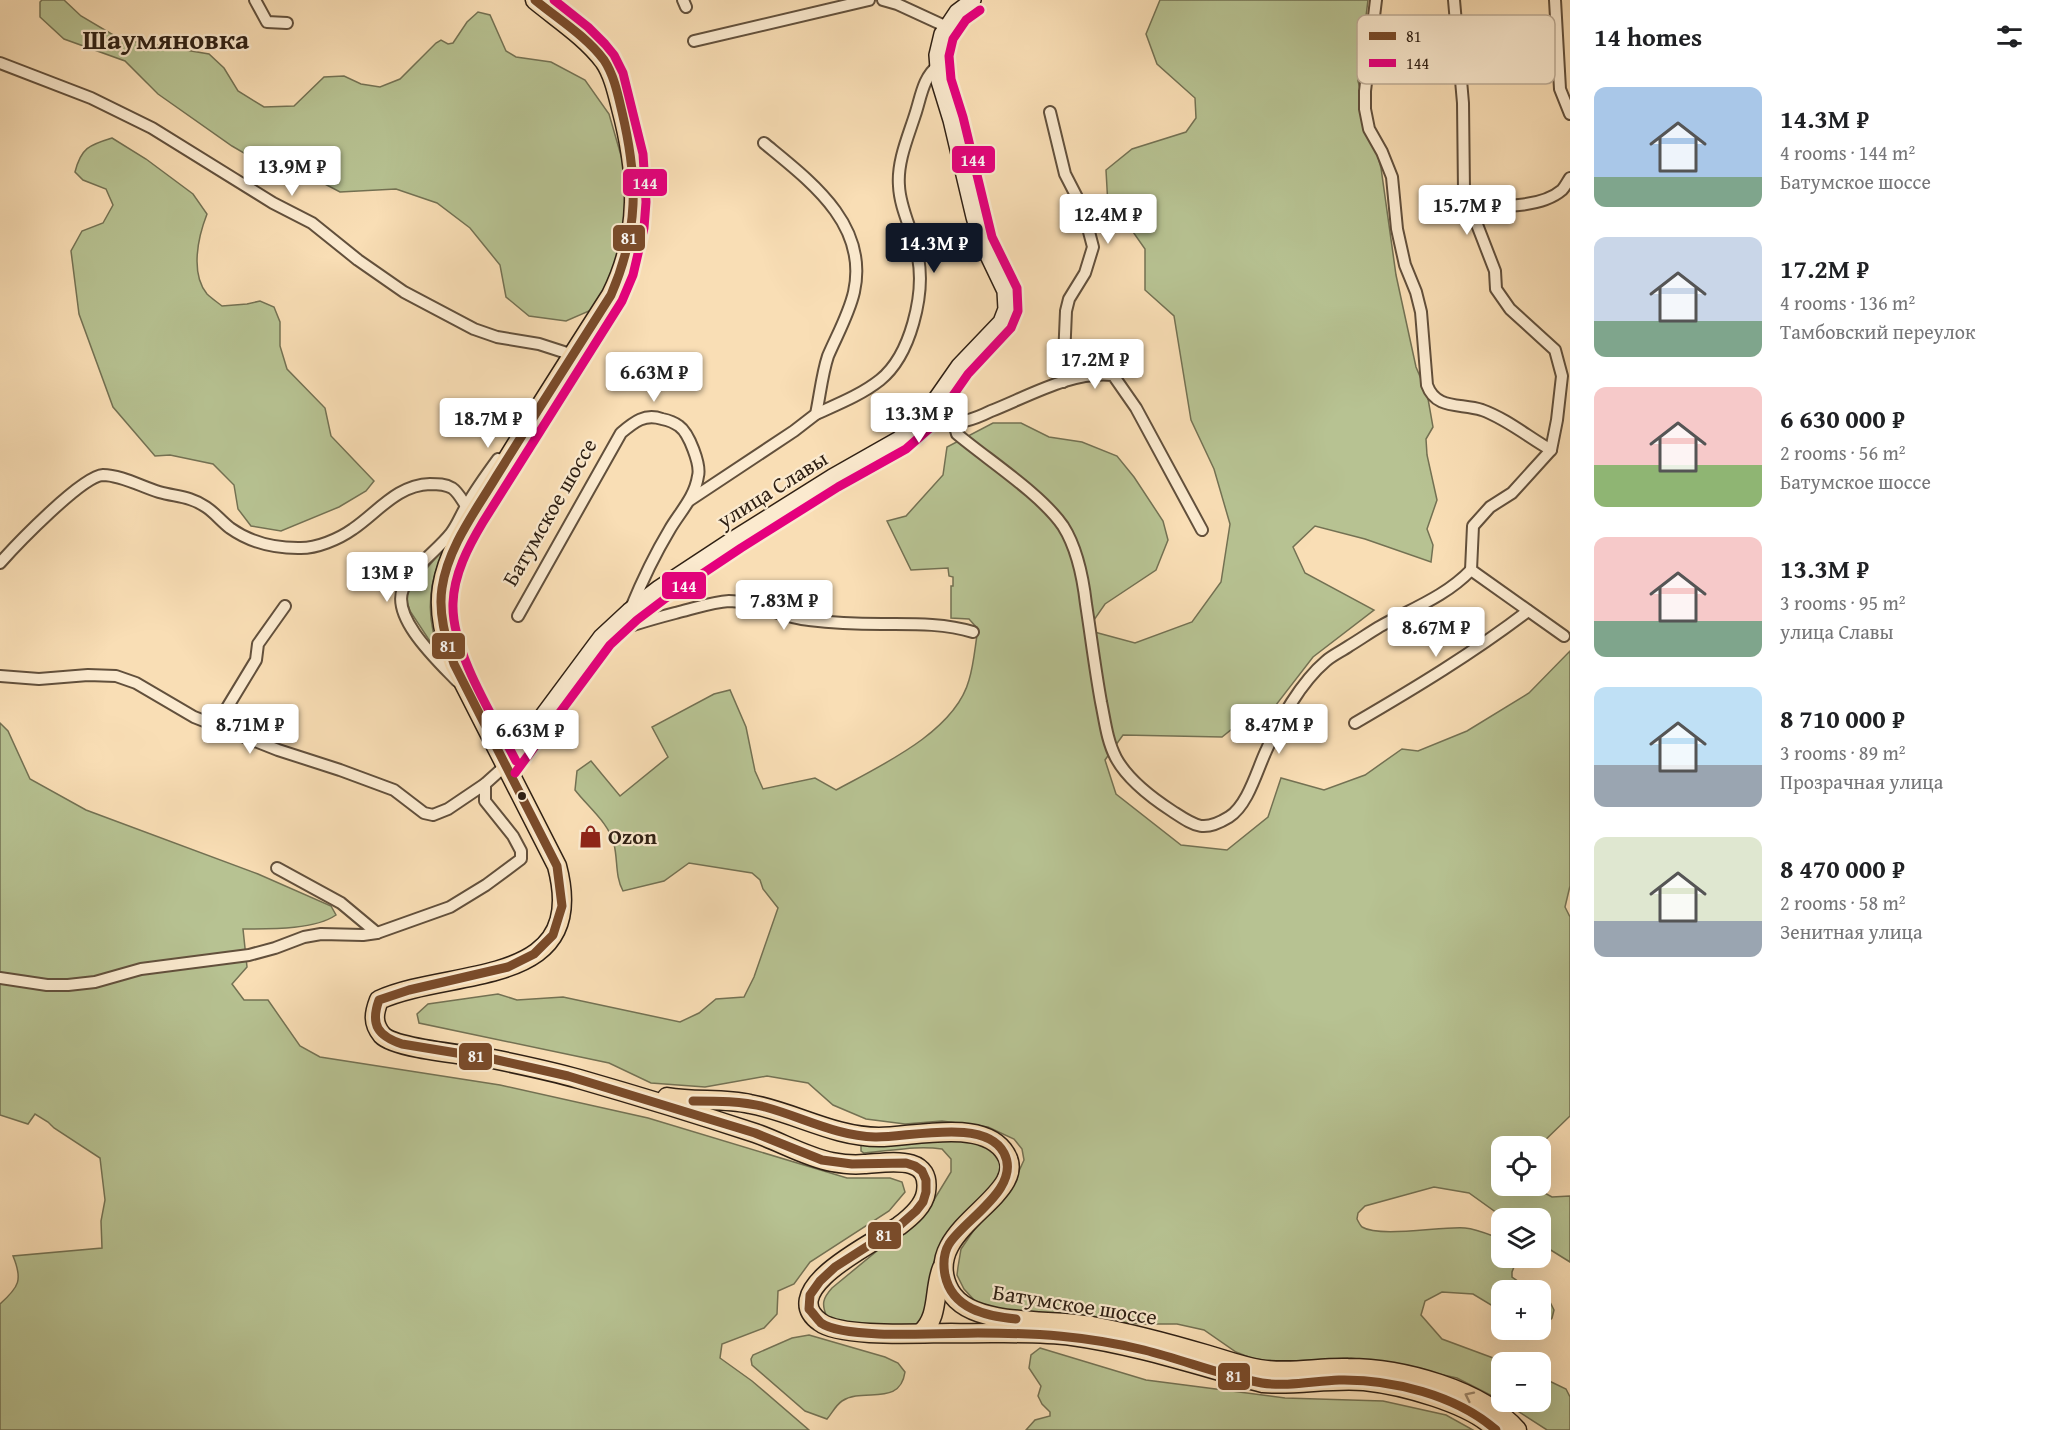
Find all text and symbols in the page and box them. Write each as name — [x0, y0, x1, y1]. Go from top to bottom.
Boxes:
legend — [1357, 15, 1555, 84]
text: 14 homes — [1594, 17, 1702, 56]
district label: Шаумяновка — [83, 18, 250, 59]
icon: filters — [1993, 20, 2026, 53]
text: 81 — [1406, 24, 1421, 48]
text: 144 — [1406, 51, 1429, 75]
text: 14.3M ₽ — [1780, 99, 1869, 138]
icon: home — [1642, 111, 1714, 183]
text: 4 rooms · 144 m² — [1780, 138, 1915, 167]
line badge: 144 — [951, 145, 996, 174]
pin: 13.9M ₽ — [237, 146, 347, 197]
text: 144 — [961, 148, 985, 172]
text: 13.9M ₽ — [258, 151, 326, 180]
text: Батумское шоссе — [1780, 167, 1931, 196]
line badge: 144 — [622, 168, 668, 197]
text: 144 — [633, 171, 657, 195]
pin: 15.7M ₽ — [1412, 185, 1522, 236]
text: 15.7M ₽ — [1433, 190, 1501, 219]
pin: 12.4M ₽ — [1053, 194, 1163, 245]
text: 12.4M ₽ — [1074, 199, 1142, 228]
pin: 14.3M ₽ — [879, 223, 989, 274]
line badge: 81 — [612, 224, 646, 252]
text: 81 — [621, 226, 637, 250]
text: 14.3M ₽ — [900, 228, 968, 257]
text: 17.2M ₽ — [1780, 249, 1869, 288]
icon: home — [1642, 261, 1714, 333]
text: 4 rooms · 136 m² — [1780, 288, 1915, 317]
text: Тамбовский переулок — [1780, 317, 1975, 346]
pin: 17.2M ₽ — [1040, 339, 1150, 390]
text: 17.2M ₽ — [1061, 344, 1129, 373]
pin: 6.63M ₽ — [599, 352, 709, 403]
text: 6.63M ₽ — [620, 357, 688, 386]
pin: 13.3M ₽ — [864, 393, 974, 444]
pin: 18.7M ₽ — [433, 398, 543, 449]
text: 13.3M ₽ — [885, 398, 953, 427]
text: 6 630 000 ₽ — [1780, 399, 1905, 438]
text: 18.7M ₽ — [454, 403, 522, 432]
icon: home — [1642, 411, 1714, 483]
street label: Батумское шоссе — [494, 432, 604, 592]
text: 2 rooms · 56 m² — [1780, 438, 1906, 467]
street label: улица Славы — [710, 442, 833, 536]
text: Батумское шоссе — [1780, 467, 1931, 496]
text: 13.3M ₽ — [1780, 549, 1869, 588]
pin: 13M ₽ — [345, 552, 429, 603]
text: 13M ₽ — [361, 557, 413, 586]
icon: home — [1642, 561, 1714, 633]
line badge: 144 — [661, 571, 707, 600]
text: 144 — [672, 574, 696, 598]
pin: 7.83M ₽ — [729, 580, 839, 631]
text: 7.83M ₽ — [750, 585, 818, 614]
text: 3 rooms · 95 m² — [1780, 588, 1906, 617]
pin: 8.67M ₽ — [1381, 607, 1491, 658]
text: 8.67M ₽ — [1402, 612, 1470, 641]
text: улица Славы — [1780, 617, 1894, 646]
line badge: 81 — [431, 632, 466, 660]
text: 81 — [440, 634, 456, 658]
text: 8 710 000 ₽ — [1780, 699, 1905, 738]
pin: 8.71M ₽ — [195, 704, 305, 755]
pin: 8.47M ₽ — [1224, 704, 1334, 755]
text: 8.71M ₽ — [216, 709, 284, 738]
text: 8.47M ₽ — [1245, 709, 1313, 738]
pin: 6.63M ₽ — [475, 710, 585, 761]
icon: home — [1642, 711, 1714, 783]
text: 6.63M ₽ — [496, 715, 564, 744]
text: 3 rooms · 89 m² — [1780, 738, 1906, 767]
text: Прозрачная улица — [1780, 767, 1943, 796]
unlabelled marker — [516, 790, 528, 802]
place label: Ozon — [608, 820, 657, 852]
shop icon: Ozon — [577, 823, 603, 849]
text: 8 470 000 ₽ — [1780, 849, 1905, 888]
icon: home — [1642, 861, 1714, 933]
text: 2 rooms · 58 m² — [1780, 888, 1906, 917]
text: Зенитная улица — [1780, 917, 1923, 946]
line badge: 81 — [458, 1042, 493, 1071]
text: 81 — [468, 1044, 484, 1068]
map controls — [1491, 1136, 1551, 1412]
button: locate — [1491, 1136, 1551, 1196]
button: layers — [1491, 1208, 1551, 1268]
line badge: 81 — [867, 1221, 902, 1250]
text: 81 — [876, 1223, 892, 1247]
street label: Батумское шоссе — [991, 1275, 1159, 1333]
button: + — [1491, 1280, 1551, 1340]
button: − — [1491, 1352, 1551, 1412]
line badge: 81 — [1217, 1362, 1251, 1391]
text: 81 — [1226, 1364, 1242, 1388]
one-way arrow — [1465, 1392, 1476, 1404]

